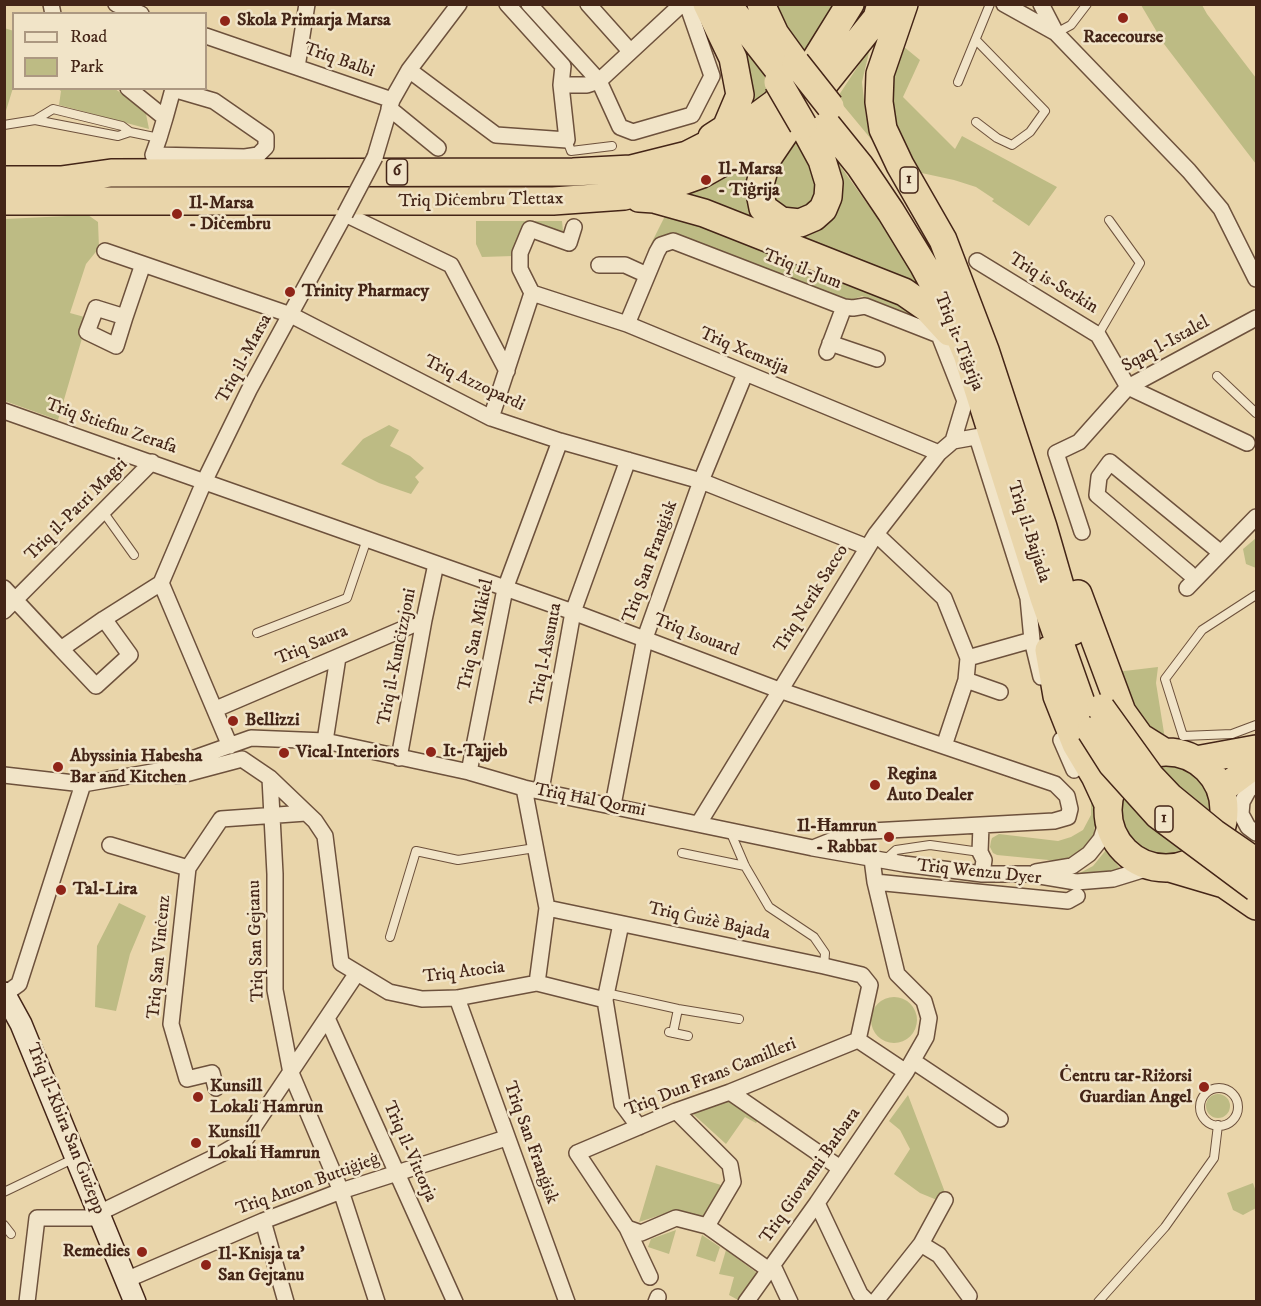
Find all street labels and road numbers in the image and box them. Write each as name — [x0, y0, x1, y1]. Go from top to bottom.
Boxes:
street label: Triq Balbi — [301, 39, 377, 83]
road number: 6 — [386, 159, 408, 185]
road number: 1 — [900, 167, 918, 193]
street label: Triq Diċembru Tlettax — [398, 189, 564, 213]
street label: Triq il-Jum — [760, 245, 844, 295]
street label: Triq is-Serkin — [1004, 249, 1102, 319]
street label: Triq it-Tiġrija — [929, 290, 987, 394]
street label: Triq il-Marsa — [213, 311, 277, 407]
street label: Sqaq l-Istalel — [1119, 312, 1213, 378]
street label: Triq Xemxija — [696, 323, 792, 381]
street label: Triq Azzopardi — [420, 351, 528, 417]
street label: Triq Stiefnu Zerafa — [42, 394, 180, 460]
street label: Triq il-Patri Magri — [21, 454, 133, 566]
street label: Triq il-Bajjada — [1001, 479, 1055, 585]
street label: Triq San Franġisk — [619, 498, 683, 626]
street label: Triq Nerik Sacco — [770, 541, 854, 657]
street label: Triq San Mikiel — [455, 577, 499, 693]
street label: Triq il-Kunċizzjoni — [374, 587, 422, 727]
street label: Triq l-Assunta — [527, 601, 567, 707]
street label: Triq Isouard — [650, 610, 742, 662]
street label: Triq Saura — [273, 621, 351, 671]
street label: Triq Ħal Qormi — [533, 780, 647, 822]
road number: 1 — [1155, 806, 1173, 832]
street label: Triq Wenzu Dyer — [916, 856, 1042, 890]
street label: Triq San Gejtanu — [244, 880, 270, 1002]
street label: Triq San Vinċenz — [144, 894, 176, 1020]
street label: Triq Ġużè Bajada — [646, 899, 772, 945]
street label: Triq Atocia — [422, 957, 506, 989]
street label: Triq Dun Frans Camilleri — [622, 1034, 800, 1122]
street label: Triq il-Kbira San Ġużepp — [21, 1040, 109, 1218]
street label: Triq San Franġisk — [498, 1079, 562, 1207]
street label: Triq il-Vittorja — [377, 1098, 441, 1206]
street label: Triq Giovanni Barbara — [756, 1104, 866, 1248]
street label: Triq Anton Buttiġieġ — [233, 1149, 383, 1221]

